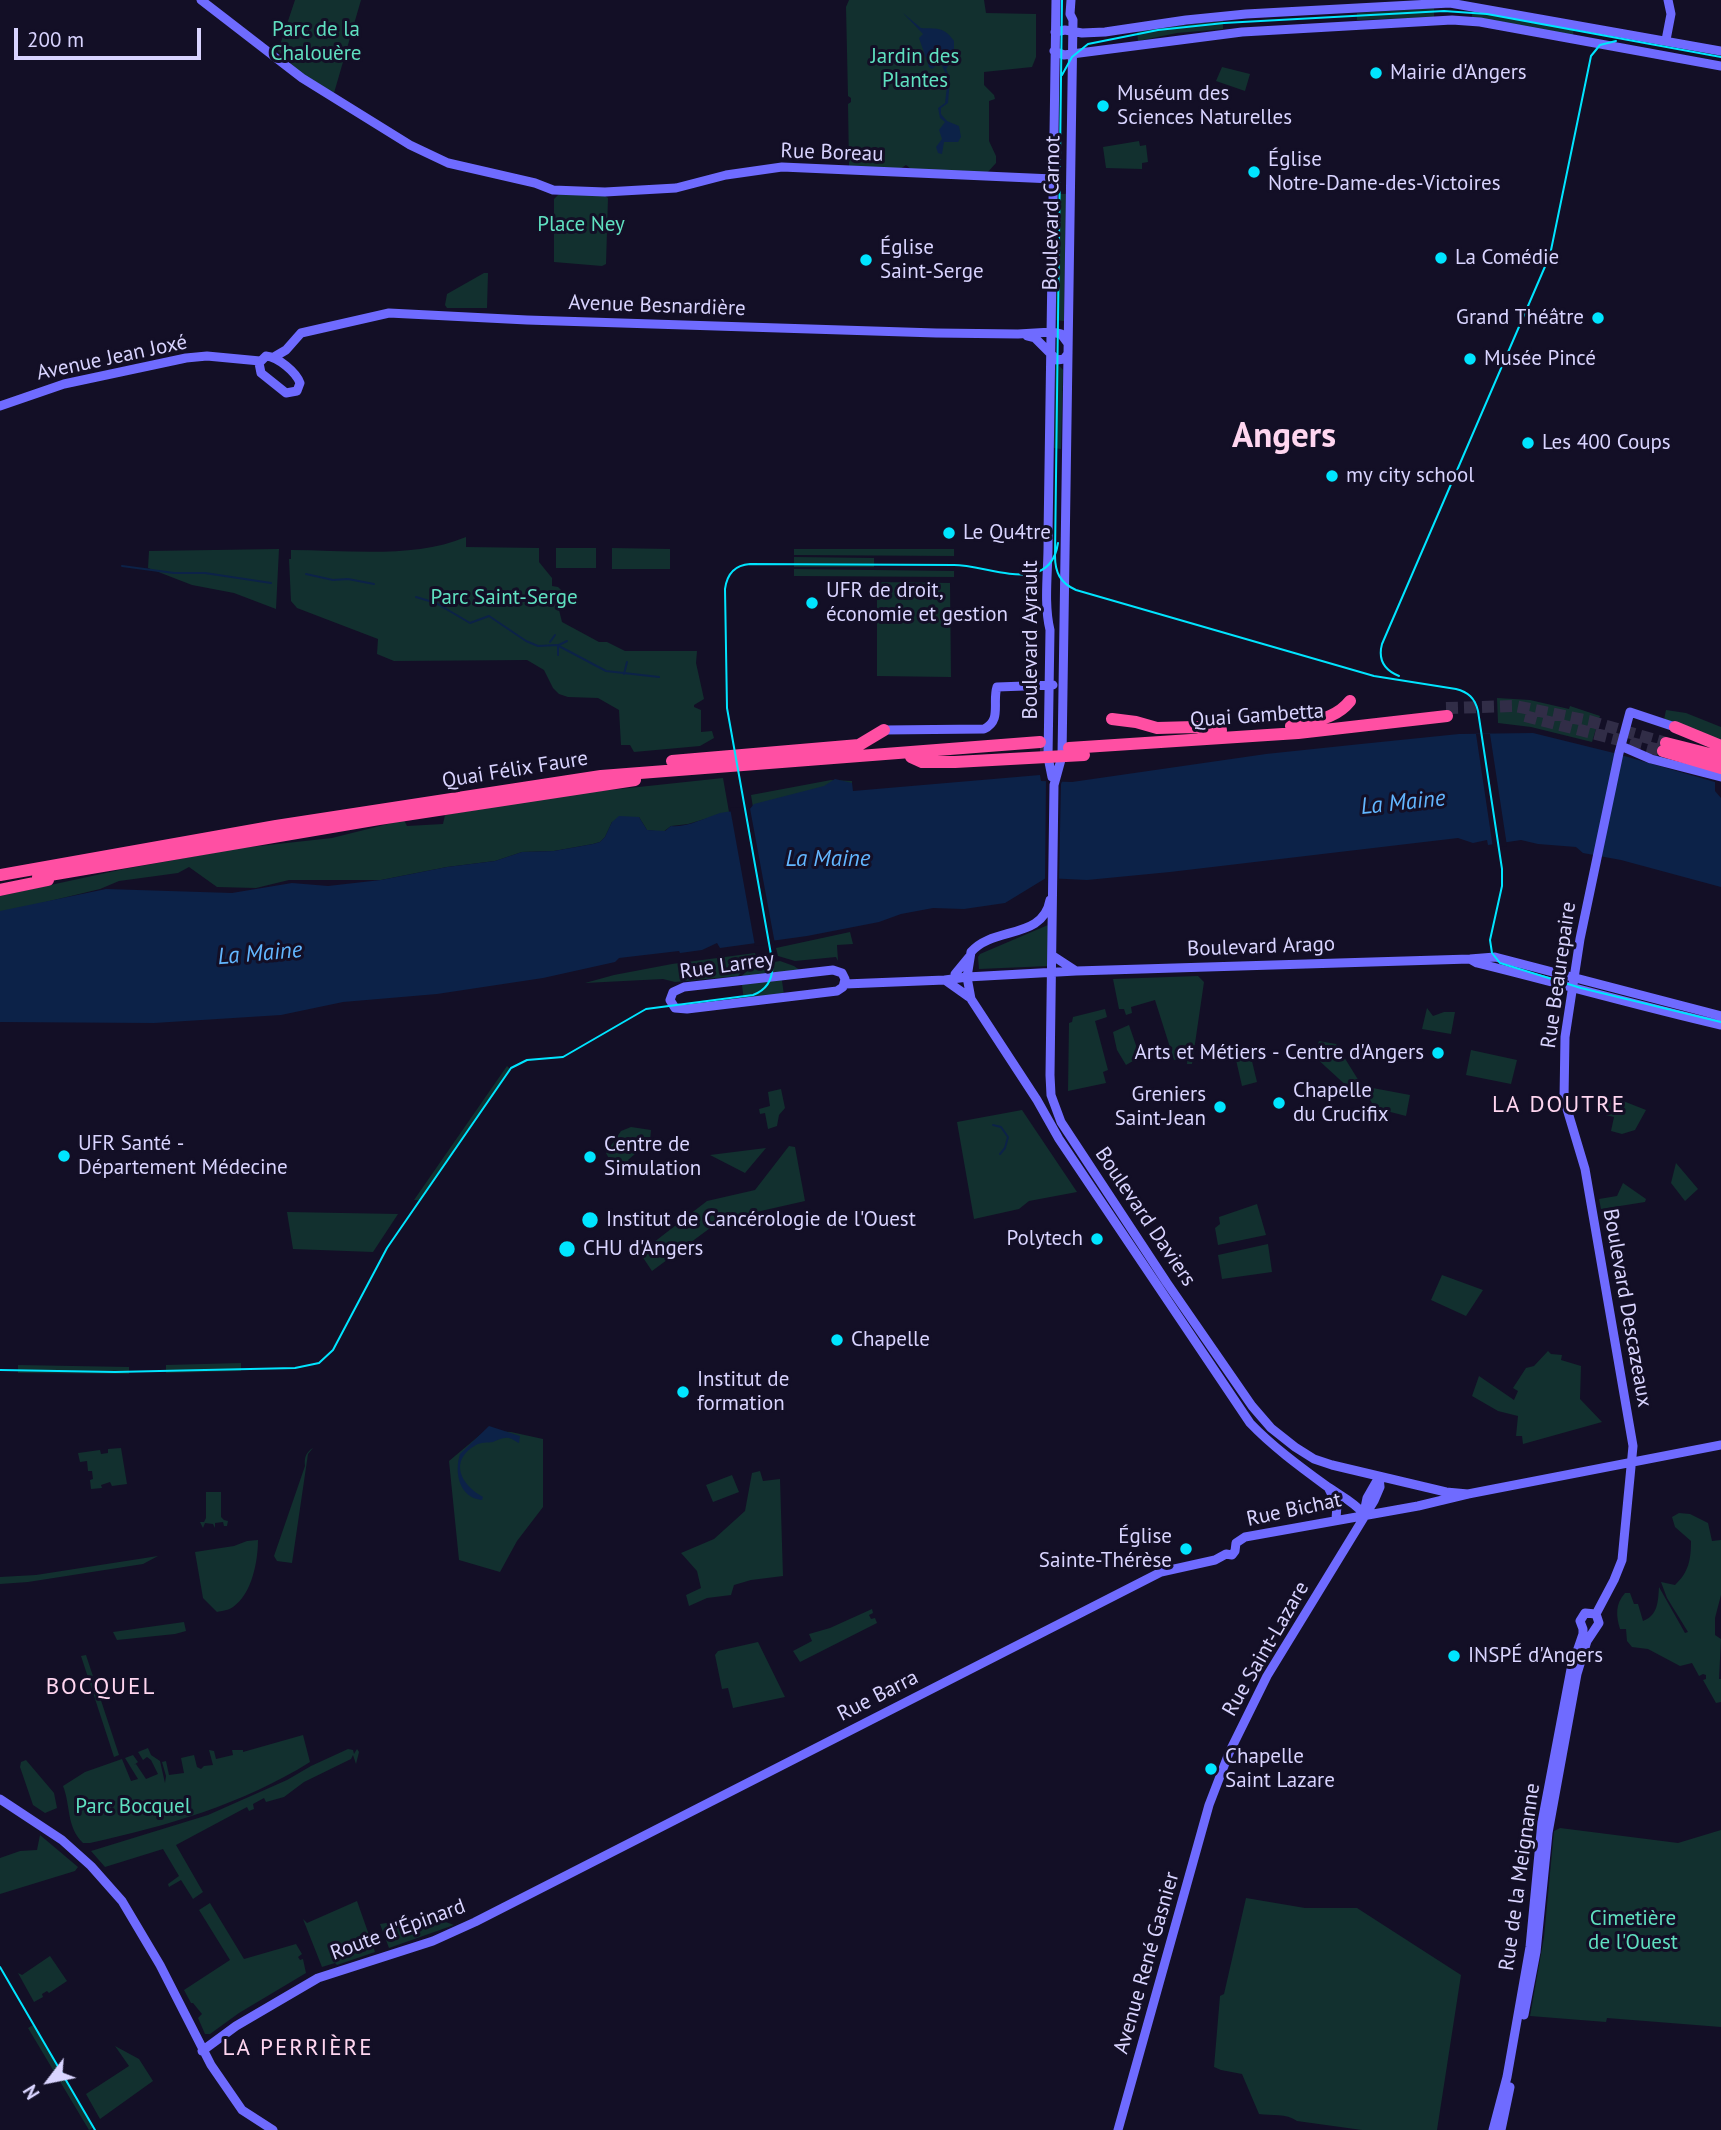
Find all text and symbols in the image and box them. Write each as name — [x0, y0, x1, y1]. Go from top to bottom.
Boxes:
scale bar — [18, 14, 205, 58]
park label: Parc de la Chalouère — [270, 17, 362, 67]
text: 200 m — [27, 26, 84, 53]
park label: Jardin des Plantes — [871, 44, 959, 94]
place label: Mairie d'Angers — [1390, 60, 1527, 86]
marker: Mairie d'Angers — [1368, 65, 1384, 81]
place label: Muséum des Sciences Naturelles — [1117, 81, 1292, 131]
marker: Muséum des Sciences Naturelles — [1095, 98, 1111, 114]
street label: Boulevard Carnot — [1038, 135, 1066, 291]
street label: Rue Boreau — [780, 139, 884, 167]
place label: Église Notre-Dame-des-Victoires — [1268, 147, 1501, 197]
marker: Église Notre-Dame-des-Victoires — [1246, 164, 1262, 180]
park label: Place Ney — [537, 212, 625, 238]
place label: Église Saint-Serge — [880, 235, 984, 285]
place label: La Comédie — [1455, 245, 1559, 271]
marker: La Comédie — [1433, 250, 1449, 266]
marker: Église Saint-Serge — [858, 252, 874, 268]
street label: Avenue Besnardière — [568, 290, 746, 322]
place label: Grand Théâtre — [1456, 305, 1584, 331]
marker: Grand Théâtre — [1590, 310, 1606, 326]
street label: Avenue Jean Joxé — [34, 330, 190, 386]
place label: Musée Pincé — [1484, 346, 1596, 372]
marker: Musée Pincé — [1462, 351, 1478, 367]
district label: Angers — [1232, 416, 1336, 458]
place label: Les 400 Coups — [1542, 430, 1671, 456]
marker: Les 400 Coups — [1520, 435, 1536, 451]
place label: my city school — [1346, 463, 1474, 489]
marker: my city school — [1324, 468, 1340, 484]
place label: Le Qu4tre — [963, 520, 1051, 546]
marker: Le Qu4tre — [941, 525, 957, 541]
street label: Boulevard Ayrault — [1018, 560, 1044, 720]
place label: UFR de droit, économie et gestion — [826, 578, 1008, 628]
park label: Parc Saint-Serge — [430, 585, 578, 611]
marker: UFR de droit, économie et gestion — [804, 595, 820, 611]
street label: Quai Gambetta — [1189, 699, 1325, 733]
street label: Quai Félix Faure — [440, 746, 590, 794]
water label: La Maine — [1359, 785, 1447, 821]
water label: La Maine — [785, 845, 871, 873]
street label: Rue Beaurepaire — [1536, 900, 1582, 1050]
street label: Boulevard Arago — [1187, 932, 1335, 962]
water label: La Maine — [216, 937, 304, 971]
street label: Rue Larrey — [678, 947, 776, 985]
place label: Arts et Métiers - Centre d'Angers — [1135, 1040, 1424, 1066]
marker: Arts et Métiers - Centre d'Angers — [1430, 1045, 1446, 1061]
place label: Chapelle du Crucifix — [1293, 1078, 1389, 1128]
place label: Greniers Saint-Jean — [1115, 1082, 1206, 1132]
district label: LA DOUTRE — [1493, 1091, 1625, 1119]
marker: Chapelle du Crucifix — [1271, 1095, 1287, 1111]
marker: Greniers Saint-Jean — [1212, 1099, 1228, 1115]
place label: UFR Santé - Département Médecine — [78, 1131, 288, 1181]
place label: Centre de Simulation — [604, 1132, 701, 1182]
street label: Boulevard Daviers — [1089, 1143, 1201, 1291]
marker: UFR Santé - Département Médecine — [56, 1148, 72, 1164]
marker: Centre de Simulation — [582, 1149, 598, 1165]
place label: Institut de Cancérologie de l'Ouest — [606, 1207, 916, 1233]
street label: Boulevard Descazeaux — [1597, 1207, 1657, 1409]
marker: Institut de Cancérologie de l'Ouest — [580, 1210, 600, 1230]
place label: Polytech — [1007, 1226, 1083, 1252]
marker: Polytech — [1089, 1231, 1105, 1247]
place label: CHU d'Angers — [583, 1236, 703, 1262]
marker: CHU d'Angers — [557, 1239, 577, 1259]
place label: Chapelle — [851, 1327, 930, 1353]
marker: Chapelle — [829, 1332, 845, 1348]
place label: Institut de formation — [697, 1367, 789, 1417]
marker: Institut de formation — [675, 1384, 691, 1400]
street label: Rue Bichat — [1244, 1488, 1344, 1532]
place label: Église Sainte-Thérèse — [1039, 1524, 1172, 1574]
marker: Église Sainte-Thérèse — [1178, 1541, 1194, 1557]
street label: Rue Saint-Lazare — [1217, 1577, 1315, 1721]
place label: INSPÉ d'Angers — [1468, 1643, 1603, 1669]
marker: INSPÉ d'Angers — [1446, 1648, 1462, 1664]
street label: Rue Barra — [833, 1665, 923, 1727]
district label: BOCQUEL — [47, 1673, 155, 1701]
place label: Chapelle Saint Lazare — [1225, 1744, 1335, 1794]
marker: Chapelle Saint Lazare — [1203, 1761, 1219, 1777]
street label: Rue de la Meignanne — [1494, 1781, 1546, 1973]
park label: Parc Bocquel — [75, 1794, 191, 1820]
street label: Avenue René Gasnier — [1109, 1869, 1185, 2057]
street label: Route d'Épinard — [327, 1894, 469, 1966]
park label: Cimetière de l'Ouest — [1588, 1906, 1678, 1956]
district label: LA PERRIÈRE — [224, 2034, 372, 2062]
north arrow — [14, 2046, 84, 2116]
text: N — [18, 2080, 45, 2104]

